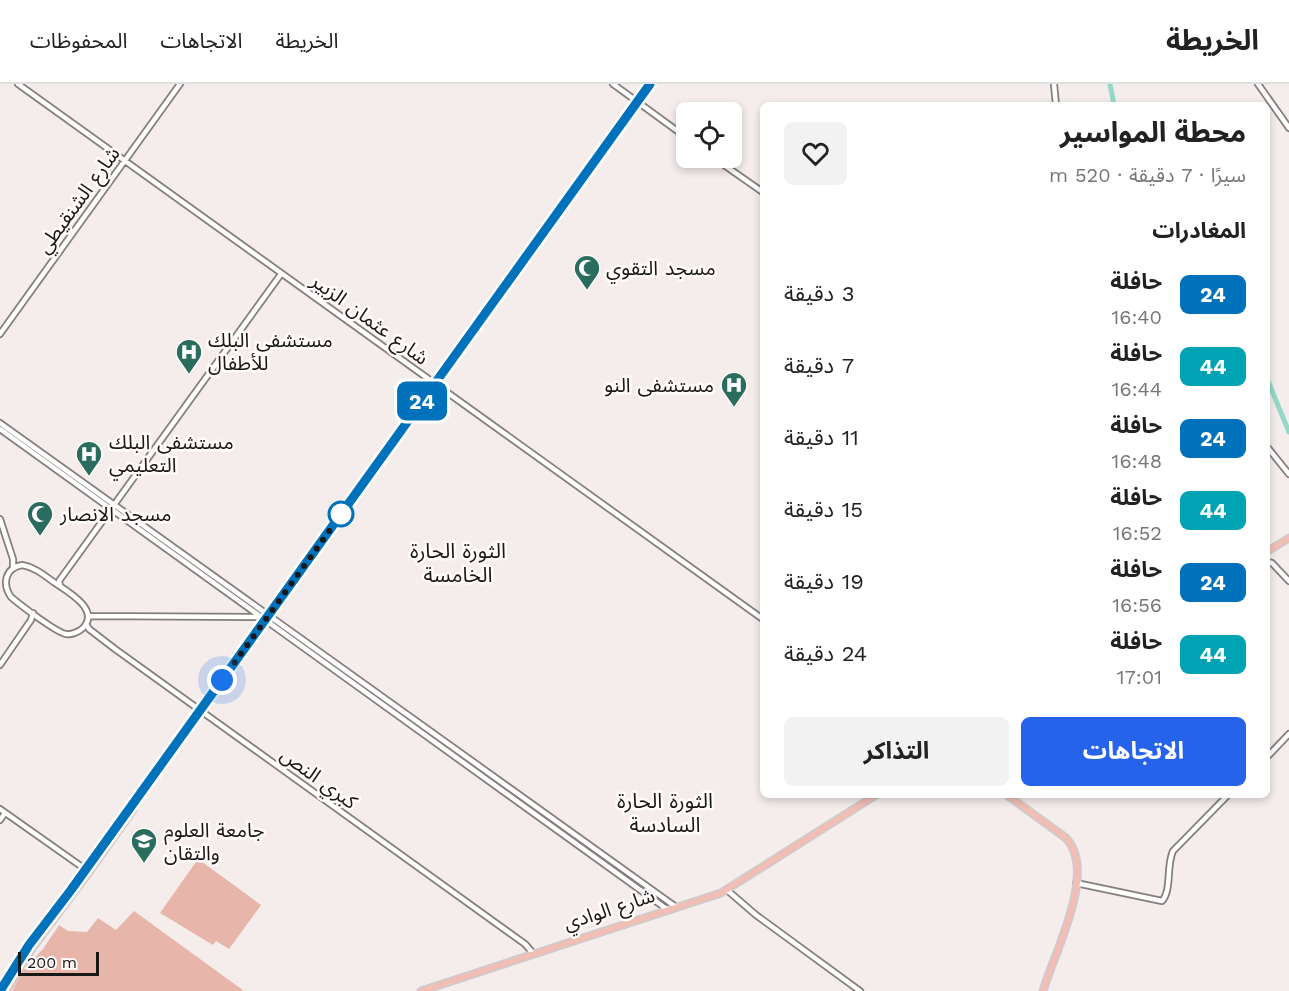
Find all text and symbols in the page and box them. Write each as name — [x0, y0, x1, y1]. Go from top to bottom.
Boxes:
text: الخريطة — [1166, 24, 1259, 57]
text: المحفوظات — [30, 28, 127, 53]
text: الاتجاهات — [160, 28, 242, 53]
text: الخريطة — [275, 28, 338, 53]
map controls — [676, 102, 742, 168]
button: locate — [676, 102, 742, 168]
text: محطة المواسير — [1060, 116, 1246, 149]
button: heart — [784, 122, 847, 185]
street label: شارع الشنقيطي — [31, 142, 128, 260]
text: سيرًا · 7 دقيقة · 520 m — [1049, 163, 1246, 187]
text: المغادرات — [1152, 218, 1246, 243]
mosque icon: مسجد التقوي — [572, 253, 602, 291]
place label: مسجد التقوي — [606, 256, 716, 284]
street label: شارع عثمان الزبير — [304, 268, 433, 372]
text: حافلة — [1110, 269, 1162, 294]
text: 3 دقيقة — [784, 281, 854, 306]
text: 24 — [1200, 282, 1226, 307]
text: 16:40 — [1111, 305, 1162, 329]
place label: مستشفى البلك للأطفال — [208, 328, 333, 375]
hospital icon: مستشفى البلك للأطفال — [174, 337, 204, 375]
text: حافلة — [1110, 341, 1162, 366]
text: 7 دقيقة — [784, 353, 854, 378]
text: 44 — [1199, 354, 1227, 379]
hospital icon: مستشفى النو — [719, 370, 749, 408]
place label: مستشفى النو — [604, 373, 714, 397]
text: 16:44 — [1112, 377, 1162, 401]
line badge: 24 — [395, 382, 449, 420]
text: 24 — [409, 389, 435, 414]
text: حافلة — [1110, 413, 1162, 438]
text: 11 دقيقة — [784, 425, 859, 450]
text: 24 — [1200, 426, 1226, 451]
place label: مستشفى البلك التعليمي — [109, 430, 234, 481]
hospital icon: مستشفى البلك التعليمي — [74, 439, 104, 477]
text: 16:48 — [1112, 449, 1162, 473]
text: حافلة — [1110, 485, 1162, 510]
text: 15 دقيقة — [784, 497, 863, 522]
text: 44 — [1199, 498, 1227, 523]
mosque icon: مسجد الانصار — [25, 499, 55, 537]
unlabelled marker — [328, 501, 354, 527]
place label: مسجد الانصار — [59, 502, 172, 526]
text: 16:52 — [1113, 521, 1162, 545]
district label: الثورة الحارة الخامسة — [410, 538, 506, 587]
text: حافلة — [1110, 557, 1162, 582]
text: 19 دقيقة — [784, 569, 864, 594]
text: 24 — [1200, 570, 1226, 595]
text: 16:56 — [1112, 593, 1162, 617]
text: حافلة — [1110, 629, 1162, 654]
text: 24 دقيقة — [784, 641, 867, 666]
text: 44 — [1199, 642, 1227, 667]
your location — [207, 665, 237, 695]
text: 17:01 — [1117, 665, 1162, 689]
button: التذاكر — [784, 717, 1009, 786]
button: الاتجاهات — [1021, 717, 1246, 786]
street label: كبري النص — [274, 742, 363, 817]
district label: الثورة الحارة السادسة — [617, 788, 713, 837]
place label: جامعة العلوم والتقان — [164, 818, 265, 865]
school or university icon: جامعة العلوم والتقان — [129, 826, 159, 864]
street label: شارع الوادي — [560, 883, 659, 939]
scale bar — [18, 949, 99, 976]
text: 200 m — [27, 953, 77, 972]

